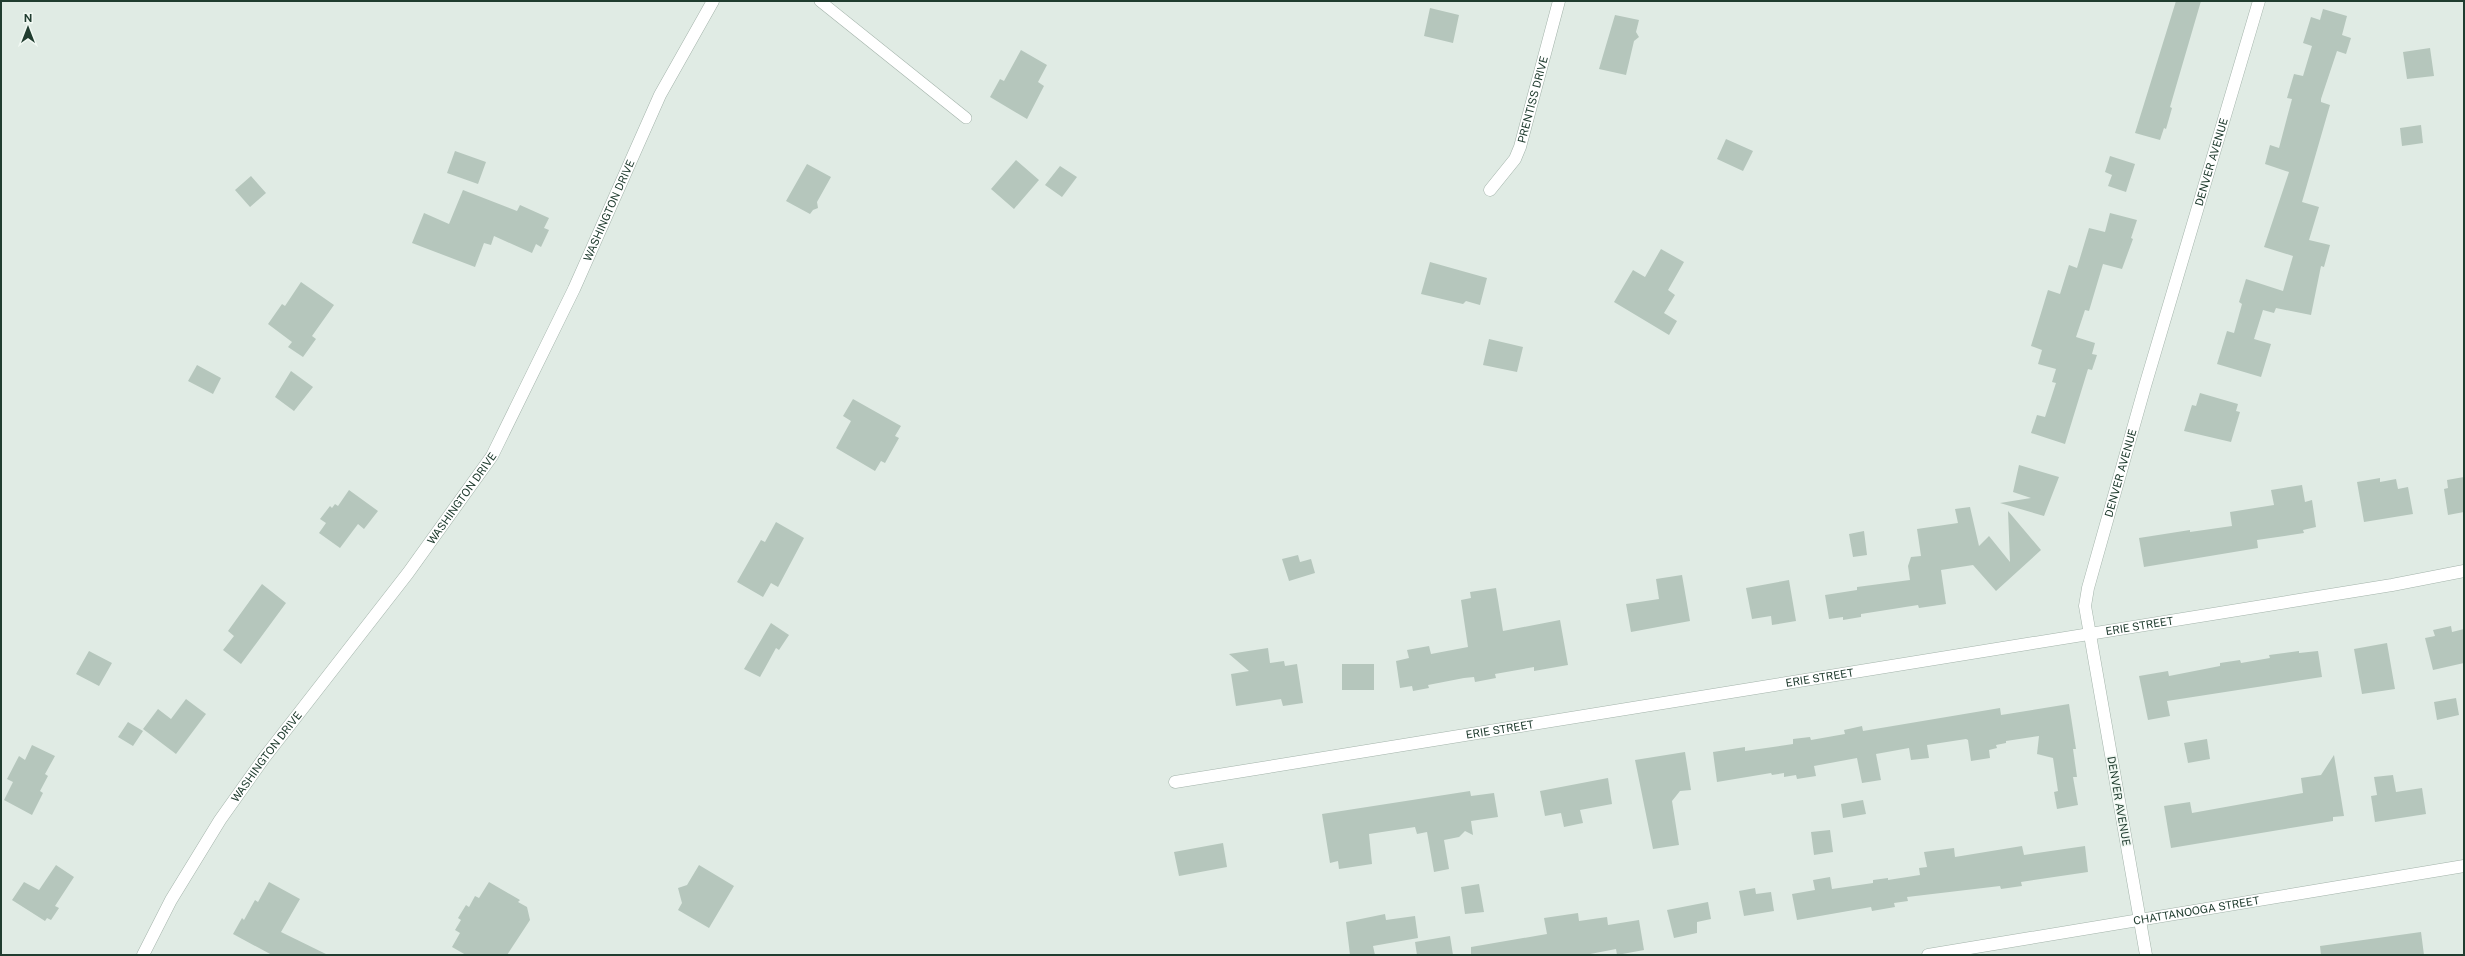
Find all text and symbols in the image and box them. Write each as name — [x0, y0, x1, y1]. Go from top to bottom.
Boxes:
north arrow — [8, 8, 48, 48]
text: N — [24, 12, 32, 24]
street label: PRENTISS DRIVE — [1515, 55, 1550, 144]
street label: DENVER AVENUE — [2193, 117, 2230, 207]
street label: WASHINGTON DRIVE — [581, 158, 637, 263]
street label: DENVER AVENUE — [2102, 427, 2139, 518]
street label: WASHINGTON DRIVE — [425, 450, 499, 546]
street label: ERIE STREET — [2105, 614, 2175, 637]
street label: ERIE STREET — [1785, 666, 1855, 689]
street label: WASHINGTON DRIVE — [229, 709, 304, 804]
street label: ERIE STREET — [1465, 718, 1535, 741]
street label: DENVER AVENUE — [2105, 755, 2133, 847]
street label: CHATTANOOGA STREET — [2132, 894, 2261, 927]

